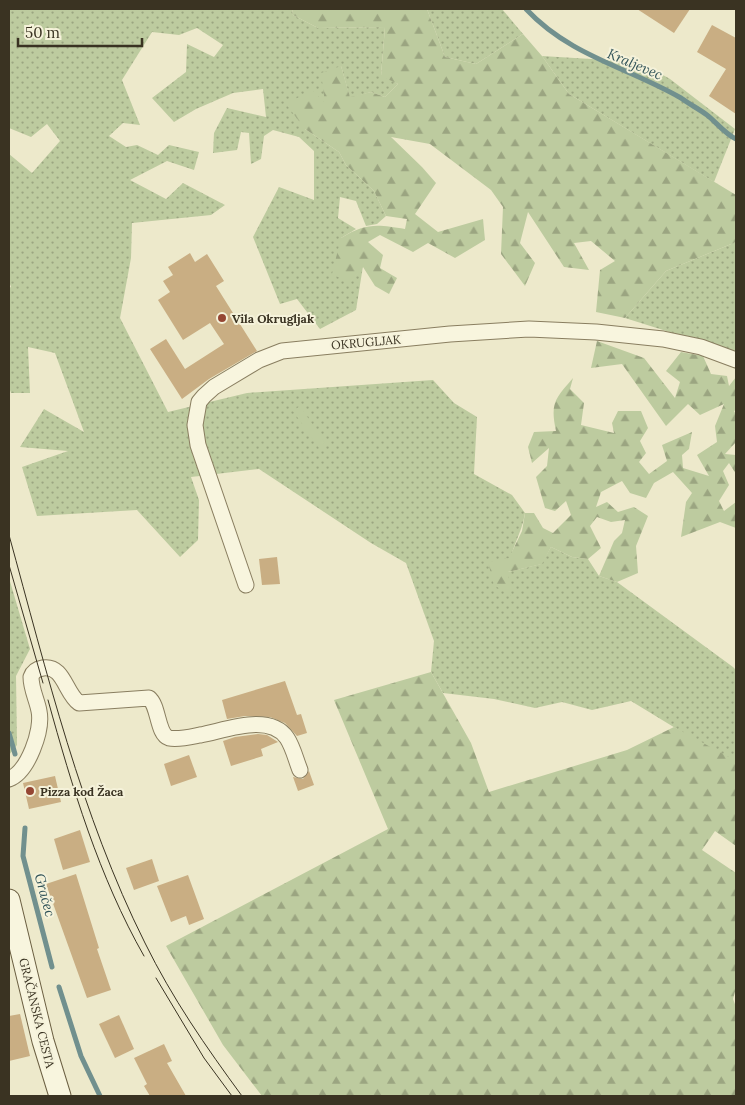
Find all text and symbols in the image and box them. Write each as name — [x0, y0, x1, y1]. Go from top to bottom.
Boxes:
scale bar — [18, 15, 141, 47]
text: 50 m — [25, 23, 60, 42]
water label: Kraljevec — [605, 44, 666, 84]
place label: Vila Okrugljak — [232, 311, 314, 326]
marker: Vila Okrugljak — [216, 312, 228, 324]
street label: OKRUGLJAK — [331, 331, 402, 353]
place label: Pizza kod Žaca — [40, 784, 124, 799]
marker: Pizza kod Žaca — [24, 785, 36, 797]
water label: Gračec — [31, 871, 60, 919]
street label: GRAČANSKA CESTA — [16, 956, 58, 1070]

